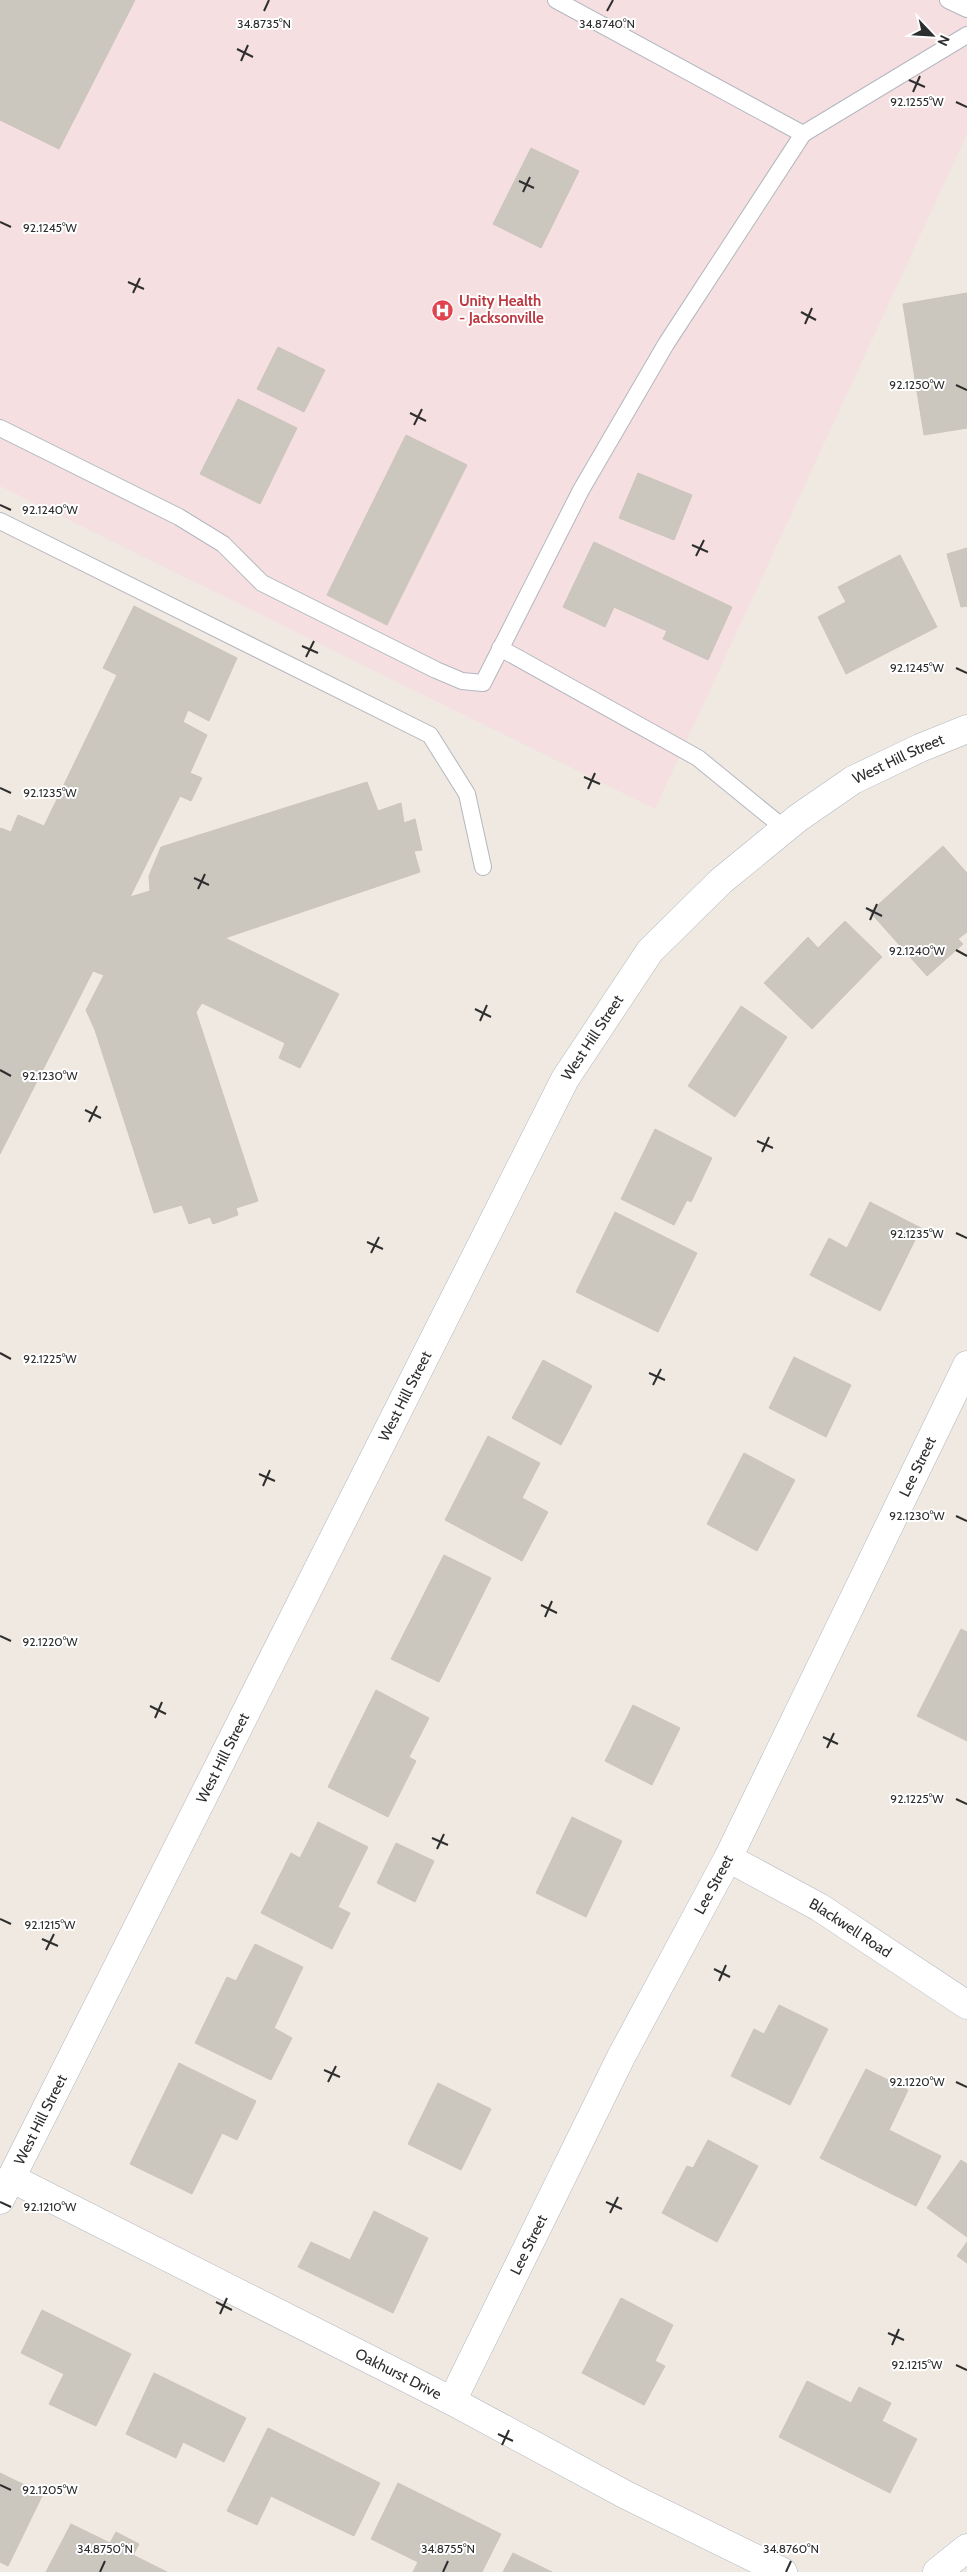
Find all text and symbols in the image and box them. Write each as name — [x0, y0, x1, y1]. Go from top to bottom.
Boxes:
north arrow — [907, 10, 957, 60]
text: 34.8735°N — [237, 16, 291, 31]
text: 34.8740°N — [579, 16, 635, 31]
text: N — [934, 32, 954, 49]
text: 92.1255°W — [890, 94, 944, 109]
text: 92.1245°W — [23, 220, 78, 235]
place label: Unity Health - Jacksonville — [459, 292, 544, 327]
hospital icon: Unity Health - Jacksonville — [431, 298, 455, 322]
text: 92.1250°W — [889, 377, 945, 392]
text: 92.1240°W — [22, 502, 79, 517]
text: 92.1245°W — [890, 660, 945, 675]
street label: West Hill Street — [850, 730, 947, 788]
text: 92.1235°W — [23, 785, 77, 800]
text: 92.1240°W — [889, 943, 946, 958]
street label: West Hill Street — [558, 992, 627, 1084]
text: 92.1230°W — [22, 1068, 78, 1083]
text: 92.1235°W — [890, 1226, 944, 1241]
street label: West Hill Street — [375, 1348, 435, 1444]
text: 92.1225°W — [23, 1351, 77, 1366]
street label: Lee Street — [895, 1434, 940, 1500]
text: 92.1230°W — [889, 1508, 945, 1523]
text: 92.1220°W — [22, 1634, 78, 1649]
street label: West Hill Street — [193, 1710, 253, 1806]
text: 92.1225°W — [890, 1791, 944, 1806]
street label: Lee Street — [690, 1852, 737, 1917]
street label: Blackwell Road — [806, 1894, 895, 1961]
text: 92.1215°W — [25, 1917, 76, 1932]
street label: West Hill Street — [10, 2072, 71, 2168]
text: 92.1220°W — [889, 2074, 945, 2089]
text: 92.1210°W — [24, 2199, 77, 2214]
street label: Lee Street — [506, 2212, 551, 2278]
street label: Oakhurst Drive — [352, 2344, 445, 2403]
text: 92.1215°W — [892, 2357, 943, 2372]
text: 92.1205°W — [22, 2482, 78, 2497]
text: 34.8750°N — [77, 2541, 133, 2556]
text: 34.8755°N — [421, 2541, 475, 2556]
text: 34.8760°N — [763, 2541, 819, 2556]

